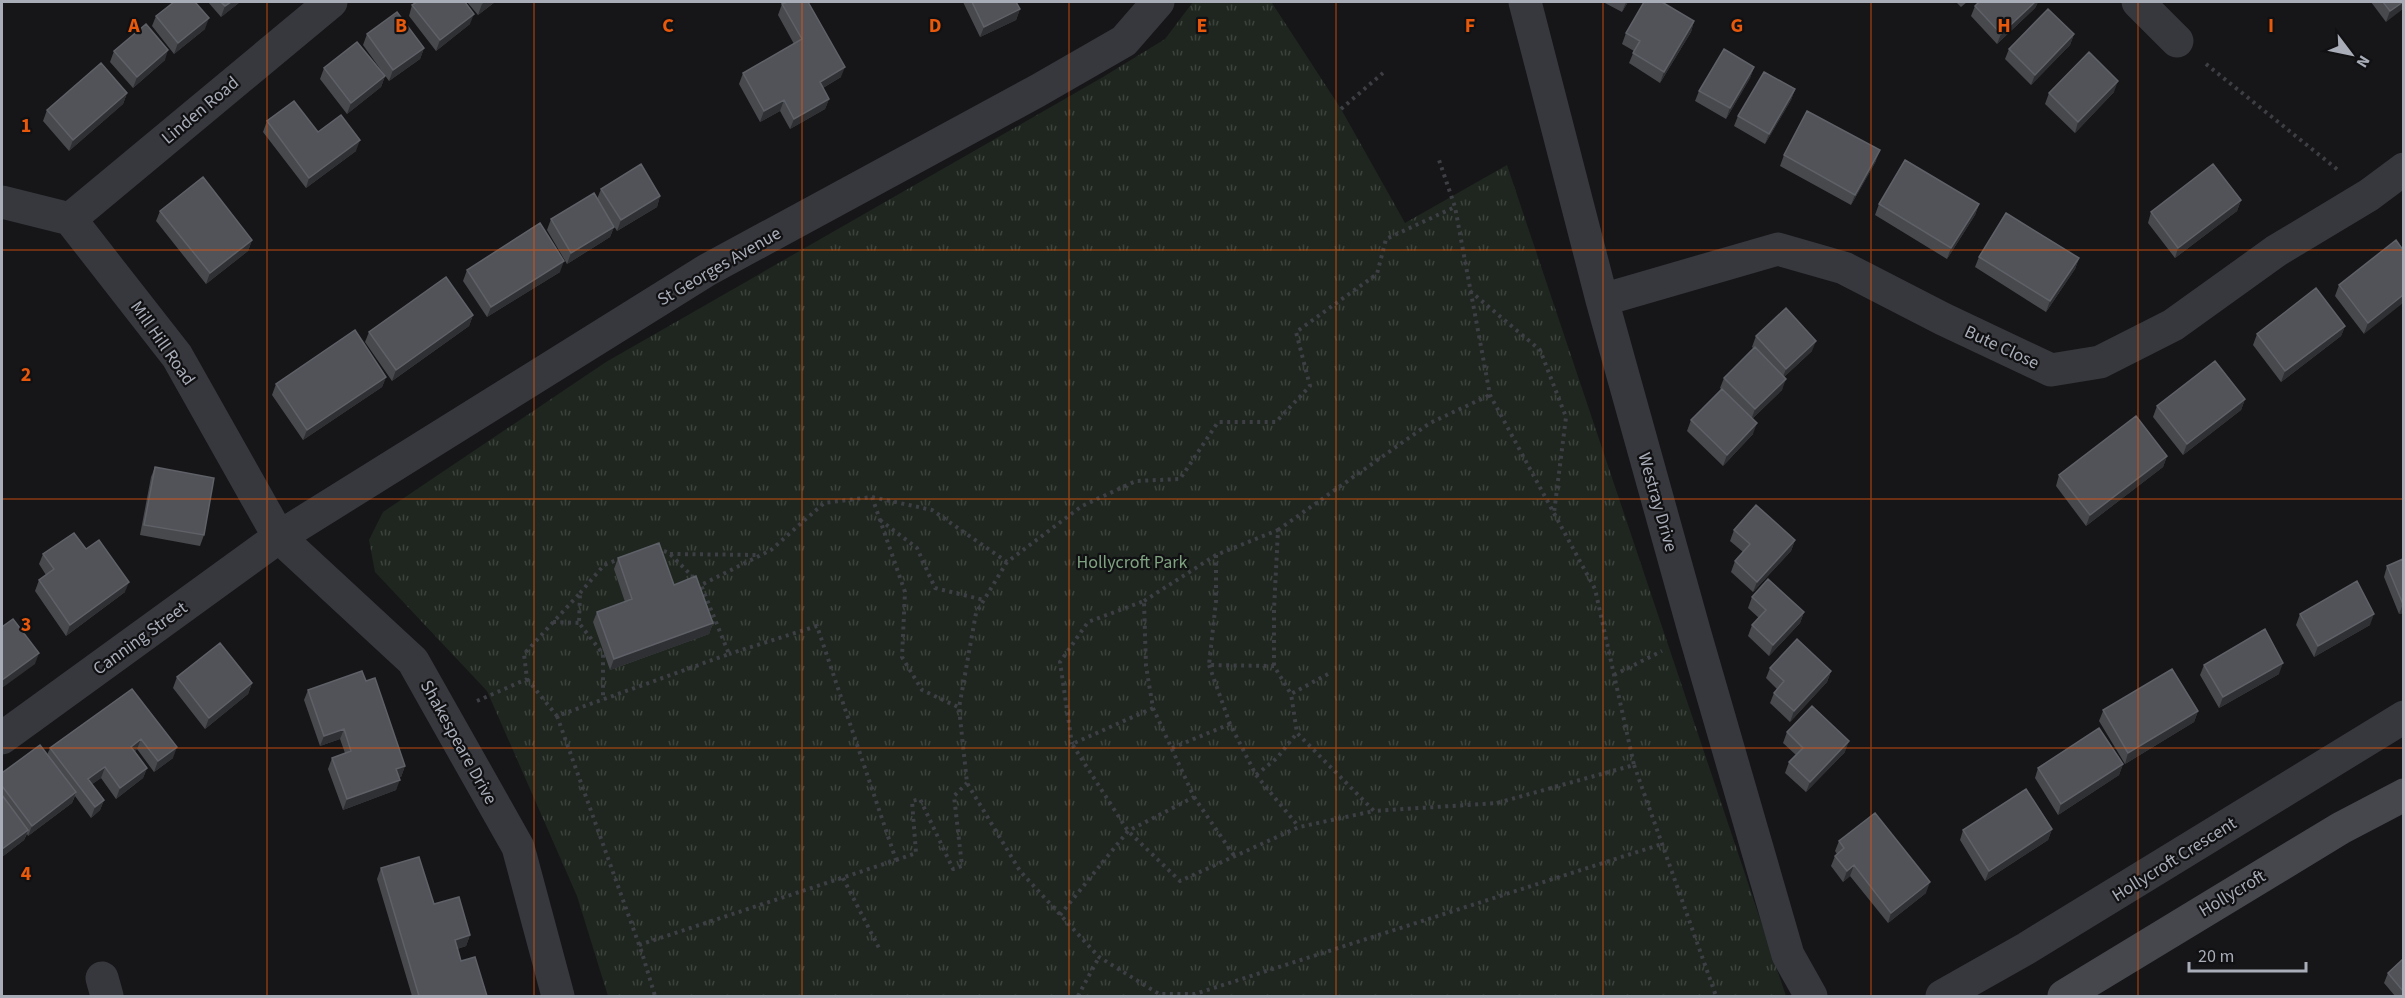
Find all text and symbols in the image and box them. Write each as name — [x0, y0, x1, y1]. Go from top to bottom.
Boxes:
text: A — [127, 12, 140, 40]
text: B — [395, 12, 407, 40]
text: C — [662, 12, 674, 40]
text: D — [929, 12, 941, 40]
text: E — [1197, 12, 1207, 40]
text: F — [1465, 12, 1475, 40]
text: G — [1731, 12, 1743, 40]
text: H — [1997, 12, 2011, 40]
text: I — [2268, 12, 2274, 40]
north arrow — [2321, 24, 2381, 84]
text: N — [2351, 51, 2375, 72]
street label: Linden Road — [156, 71, 244, 150]
text: 1 — [21, 112, 31, 140]
street label: St Georges Avenue — [653, 221, 786, 312]
street label: Mill Hill Road — [124, 296, 201, 391]
street label: Bute Close — [1960, 319, 2043, 376]
text: 2 — [21, 361, 31, 389]
street label: Westray Drive — [1631, 450, 1684, 555]
park label: Hollycroft Park — [1077, 550, 1188, 575]
street label: Canning Street — [88, 596, 193, 681]
text: 3 — [21, 611, 31, 639]
street label: Shakespeare Drive — [414, 675, 503, 809]
street label: Hollycroft Crescent — [2108, 812, 2240, 906]
text: 4 — [21, 860, 32, 888]
street label: Hollycroft — [2195, 865, 2269, 921]
scale bar — [2189, 935, 2306, 973]
text: 20 m — [2198, 944, 2234, 969]

